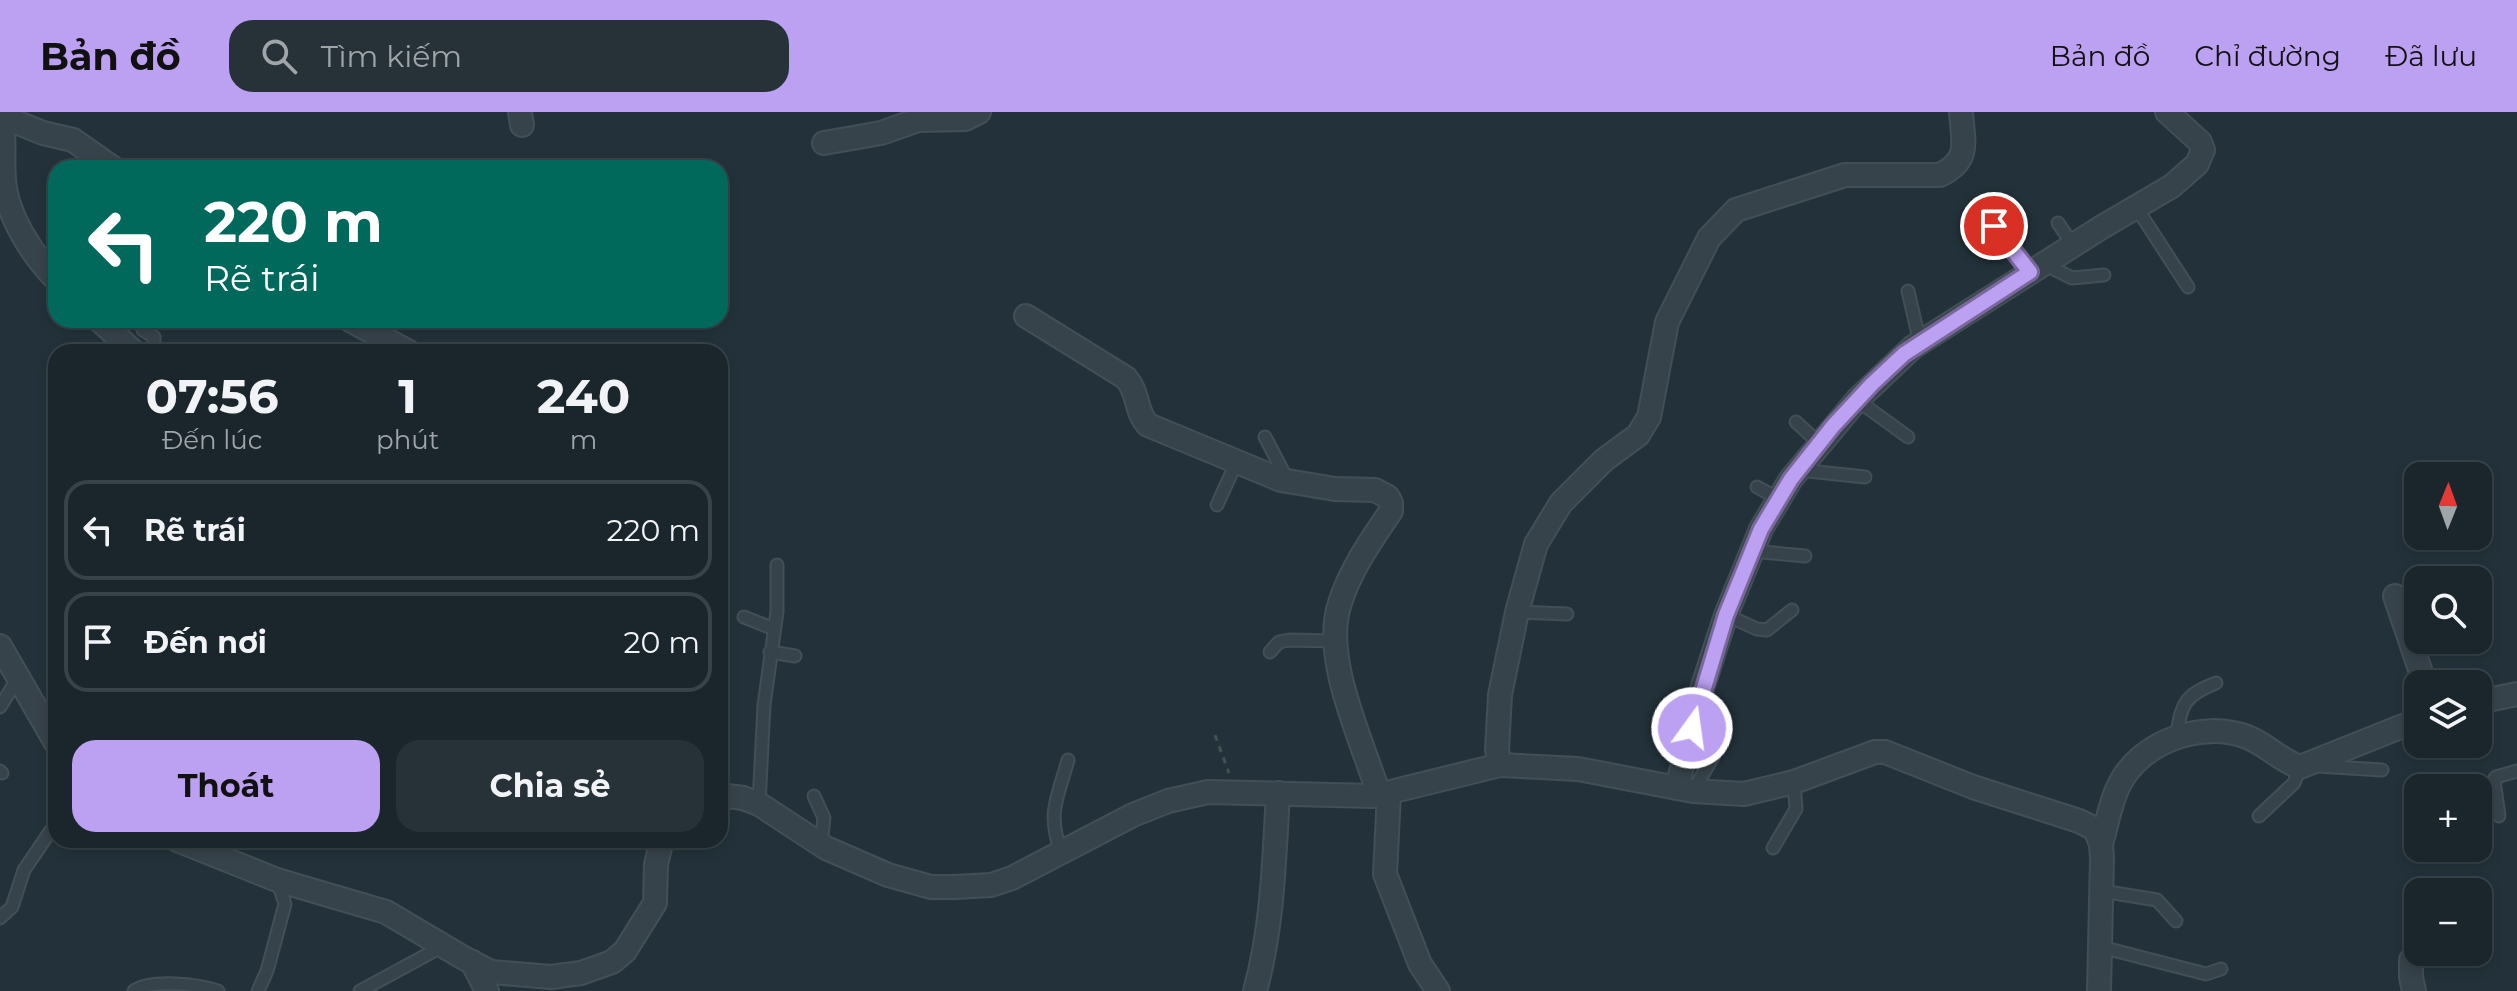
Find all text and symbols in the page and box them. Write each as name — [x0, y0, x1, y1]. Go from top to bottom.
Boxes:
search box — [229, 20, 789, 92]
text: Bản đồ — [40, 33, 181, 80]
icon: search — [257, 34, 301, 78]
text: Tìm kiếm — [321, 38, 462, 75]
text: Bản đồ — [2050, 39, 2150, 73]
text: Chỉ đường — [2194, 39, 2341, 73]
text: Đã lưu — [2385, 39, 2477, 73]
text: 220 m — [204, 188, 383, 256]
icon: left — [72, 192, 176, 296]
pin — [1960, 192, 2028, 260]
icon: arrive — [1972, 204, 2016, 248]
text: Rẽ trái — [204, 256, 320, 300]
text: 07:56 — [146, 367, 279, 425]
text: 1 — [398, 367, 417, 425]
text: 240 — [537, 367, 630, 425]
text: Đến lúc — [162, 424, 262, 456]
text: phút — [376, 424, 439, 456]
text: m — [570, 424, 597, 456]
north arrow — [2404, 462, 2492, 550]
map controls — [2404, 462, 2492, 966]
icon: left — [76, 508, 120, 552]
text: Rẽ trái — [144, 512, 246, 549]
text: 220 m — [606, 512, 700, 549]
button: search — [2404, 566, 2492, 654]
icon: arrive — [76, 620, 120, 664]
text: Đến nơi — [144, 624, 267, 661]
text: 20 m — [623, 624, 700, 661]
button: layers — [2404, 670, 2492, 758]
position arrow — [1650, 686, 1734, 770]
button: Thoát — [72, 740, 380, 832]
button: Chia sẻ — [396, 740, 704, 832]
button: + — [2404, 774, 2492, 862]
button: − — [2404, 878, 2492, 966]

